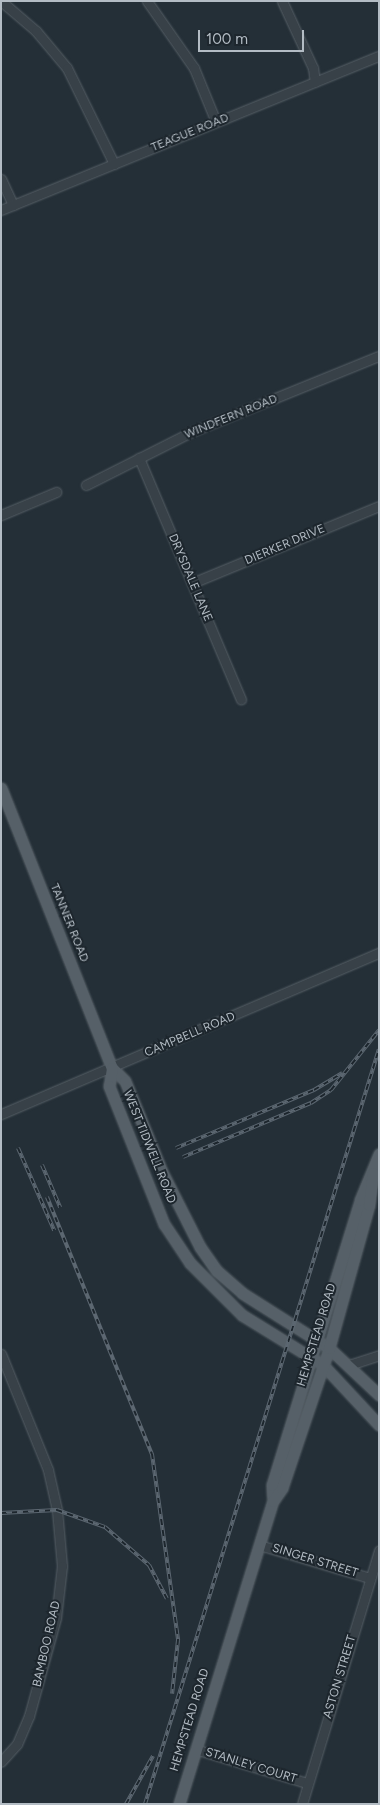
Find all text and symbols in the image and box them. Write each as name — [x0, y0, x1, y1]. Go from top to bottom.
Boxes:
scale bar — [200, 20, 306, 52]
text: 100 m — [206, 30, 248, 48]
street label: TEAGUE ROAD — [149, 111, 231, 155]
street label: WINDFERN ROAD — [182, 392, 280, 442]
street label: DIERKER DRIVE — [243, 522, 327, 568]
street label: DRYSDALE LANE — [165, 532, 215, 624]
street label: TANNER ROAD — [47, 882, 91, 964]
street label: CAMPBELL ROAD — [143, 1009, 237, 1061]
street label: WEST TIDWELL ROAD — [120, 1088, 178, 1206]
street label: HEMPSTEAD ROAD — [294, 1282, 340, 1388]
street label: SINGER STREET — [270, 1541, 360, 1581]
street label: BAMBOO ROAD — [30, 1600, 64, 1688]
street label: ASTON STREET — [321, 1634, 359, 1720]
street label: HEMPSTEAD ROAD — [167, 1667, 213, 1773]
street label: STANLEY COURT — [204, 1745, 298, 1787]

